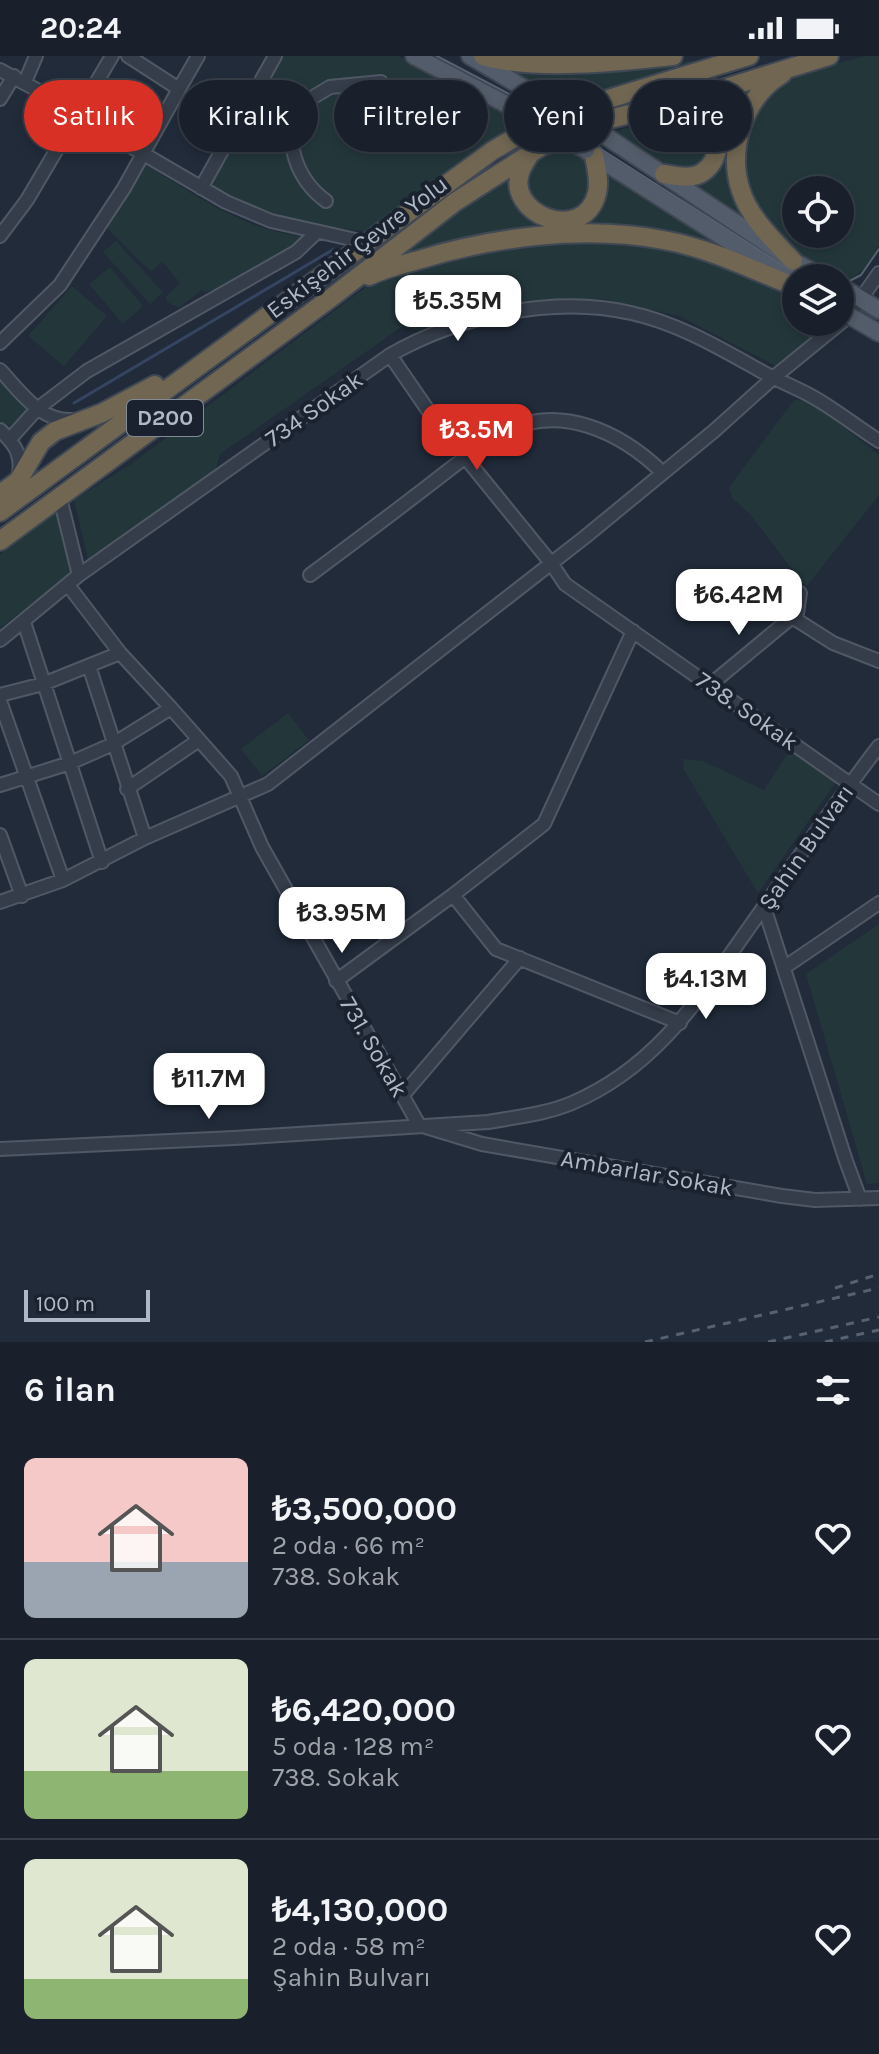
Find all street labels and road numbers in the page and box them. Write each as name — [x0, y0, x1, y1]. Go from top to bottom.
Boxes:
street label: Eskişehir Çevre Yolu — [261, 170, 453, 324]
street label: 734 Sokak — [260, 365, 368, 453]
road number: D200 — [127, 400, 203, 436]
street label: 738. Sokak — [691, 666, 803, 756]
street label: Şahin Bulvarı — [752, 779, 860, 915]
street label: 731. Sokak — [334, 992, 414, 1102]
street label: Ambarlar Sokak — [559, 1144, 735, 1202]

